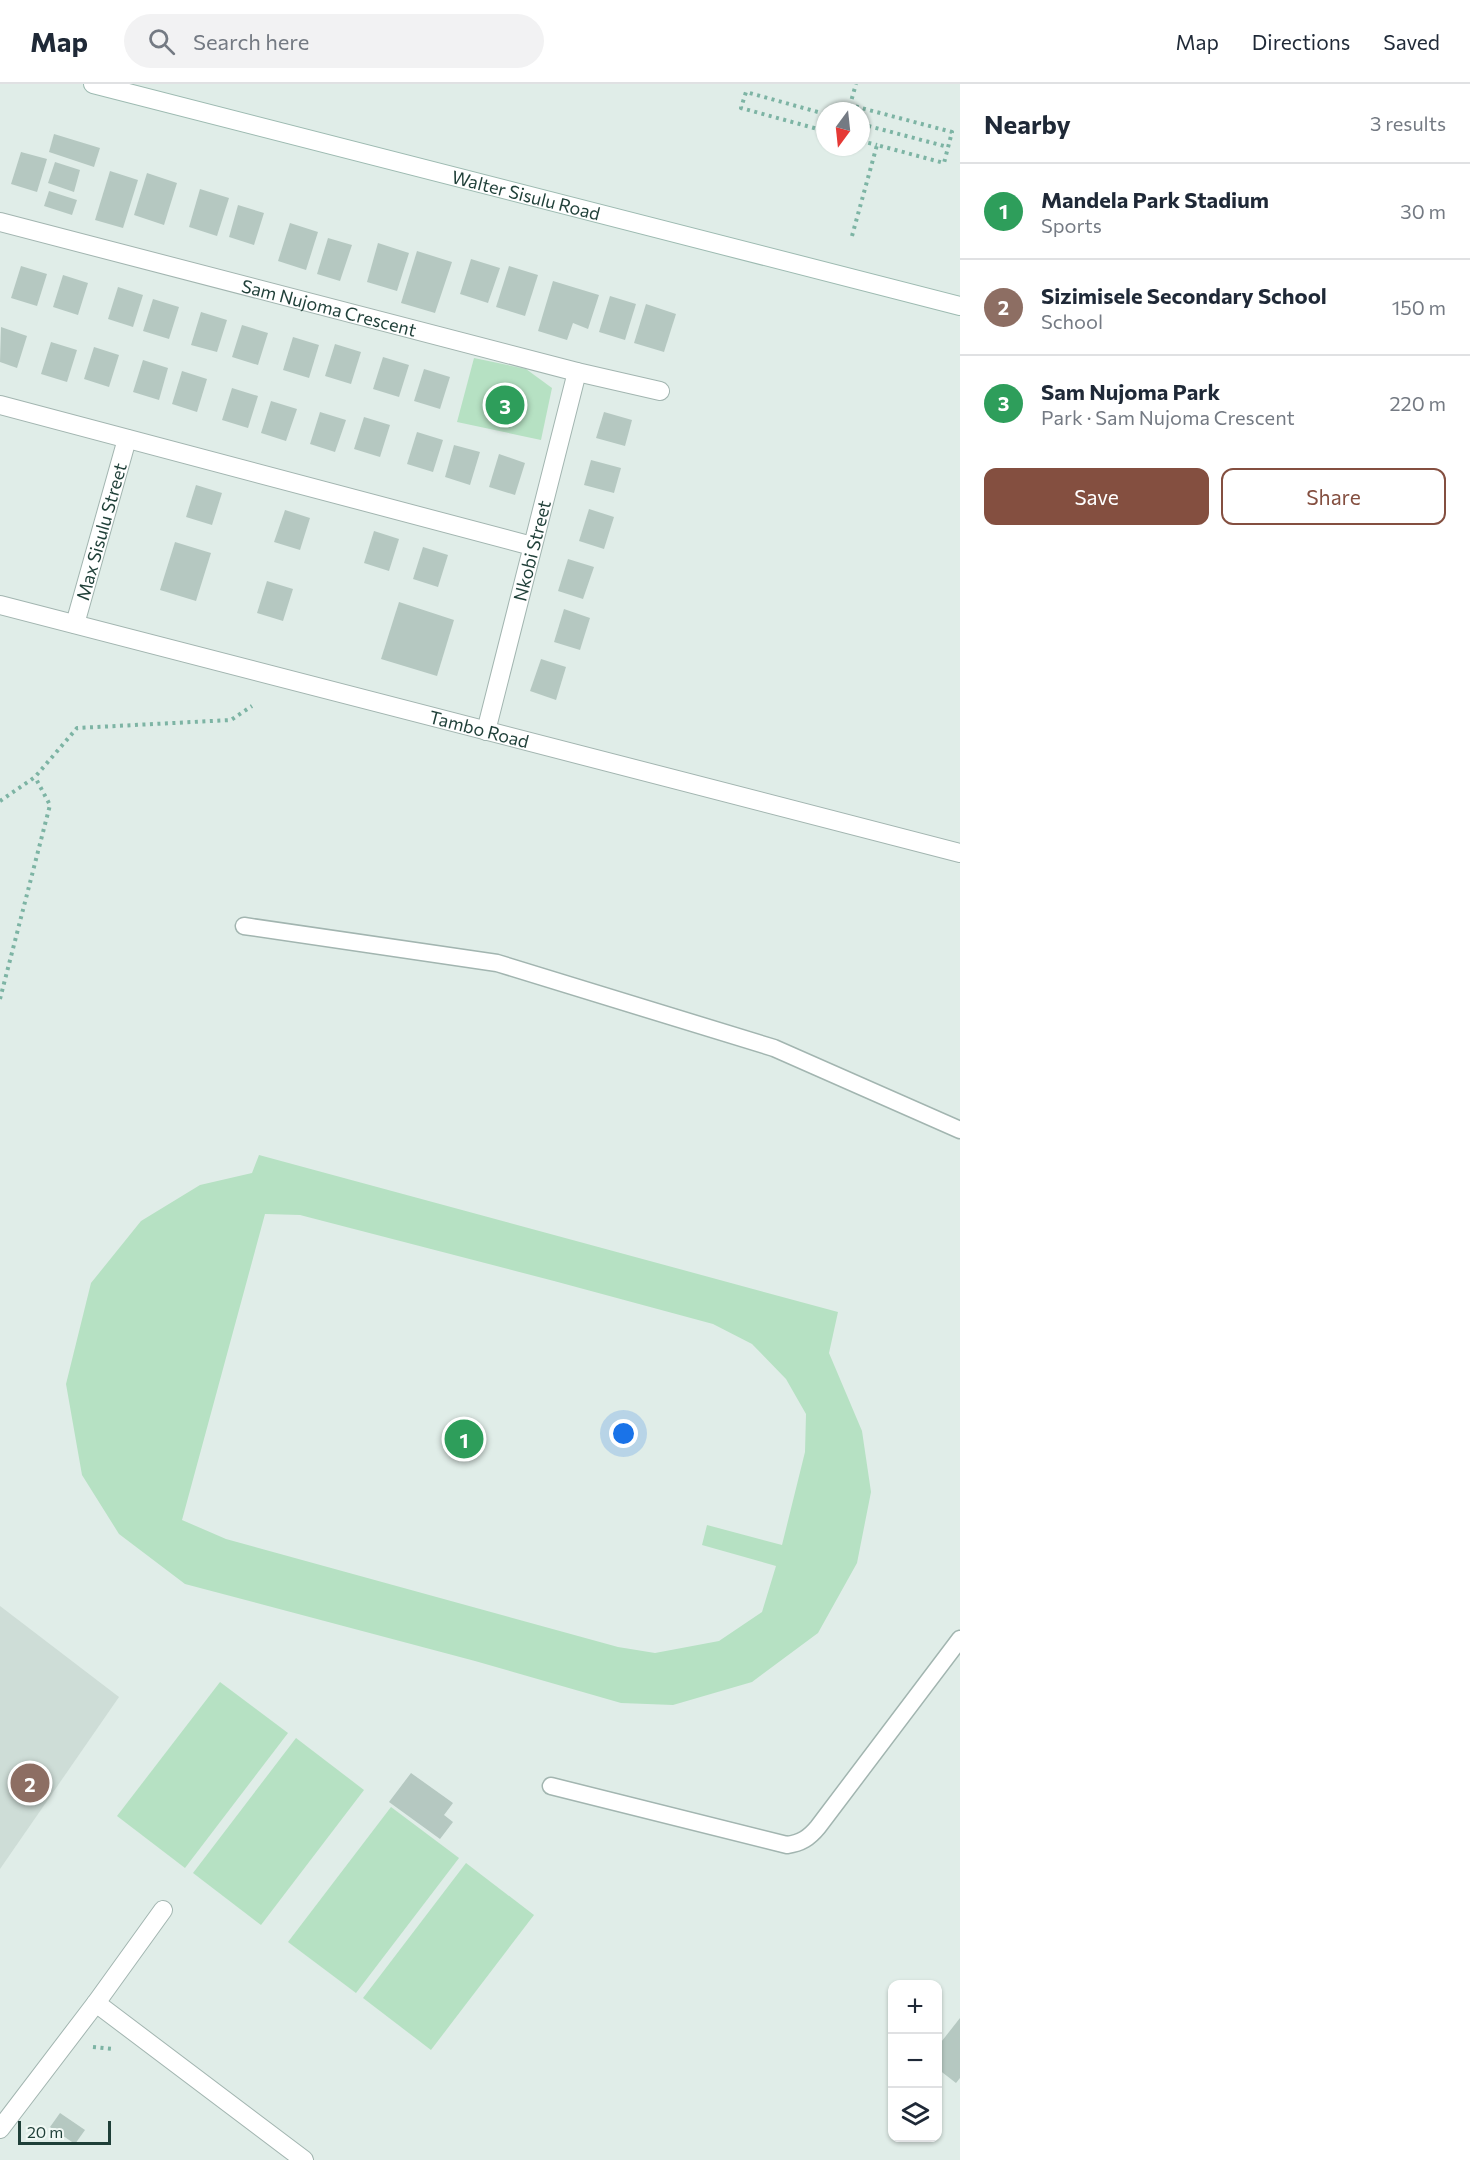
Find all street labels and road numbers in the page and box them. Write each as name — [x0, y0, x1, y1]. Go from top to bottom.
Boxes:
street label: Walter Sisulu Road — [449, 165, 603, 224]
street label: Sam Nujoma Crescent — [239, 274, 419, 341]
street label: Max Sisulu Street — [71, 460, 131, 603]
street label: Nkobi Street — [508, 498, 555, 604]
street label: Tambo Road — [427, 705, 531, 752]

